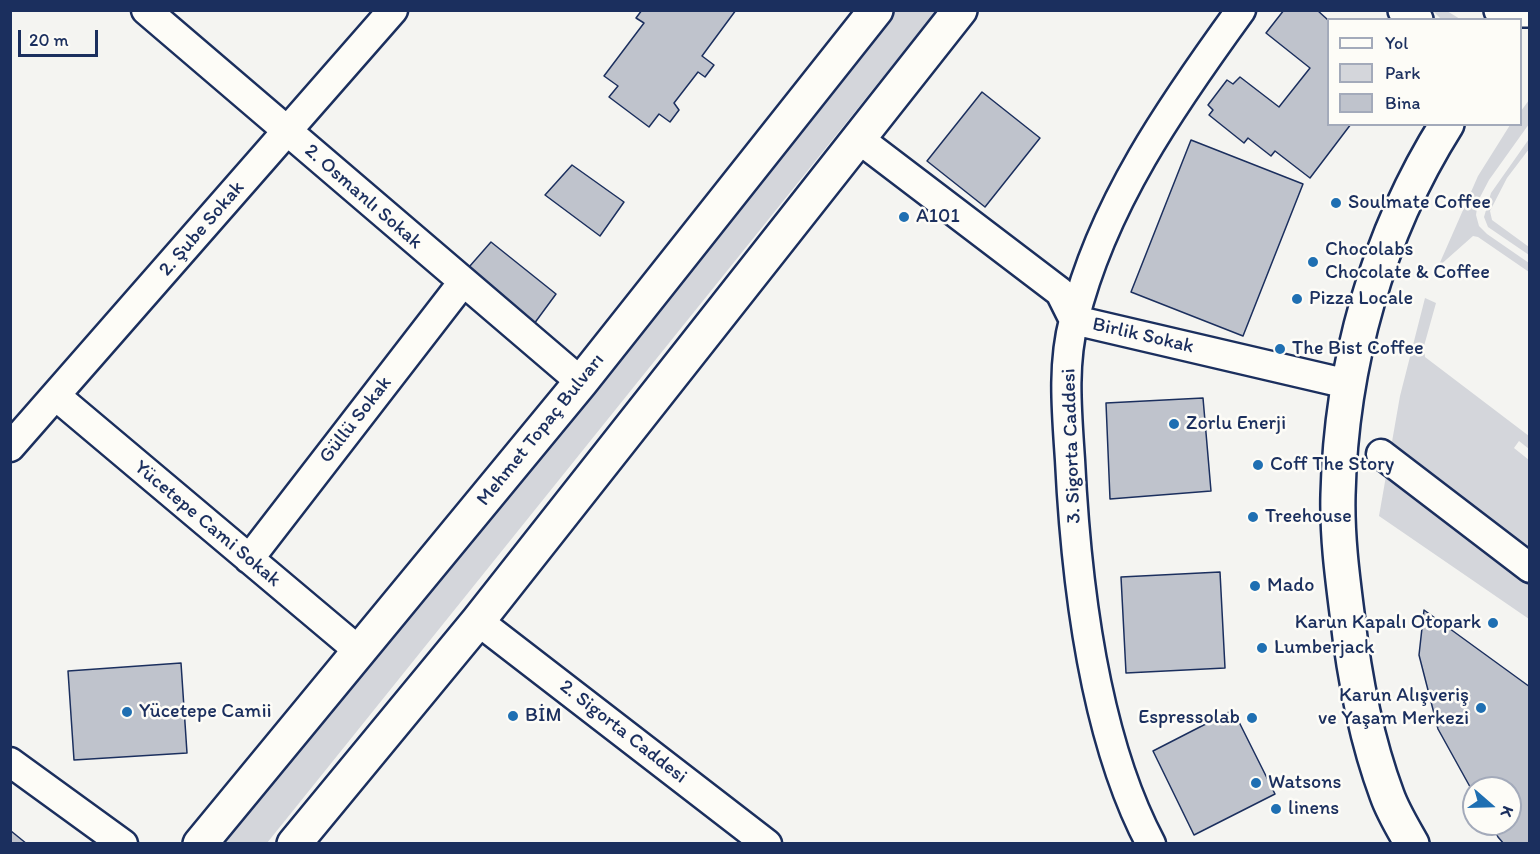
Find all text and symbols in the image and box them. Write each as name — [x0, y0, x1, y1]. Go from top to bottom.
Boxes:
scale bar — [21, 18, 100, 56]
legend — [1327, 18, 1522, 126]
text: 20 m — [29, 29, 69, 51]
text: Yol — [1385, 32, 1408, 54]
text: Park — [1385, 62, 1420, 84]
text: Bina — [1385, 92, 1420, 114]
street label: 2. Osmanlı Sokak — [299, 139, 427, 255]
street label: 2. Şube Sokak — [154, 176, 250, 282]
place label: Soulmate Coffee — [1348, 191, 1491, 215]
marker: Soulmate Coffee — [1329, 196, 1343, 210]
place label: A101 — [916, 205, 960, 229]
marker: A101 — [897, 210, 911, 224]
place label: Chocolabs Chocolate & Coffee — [1325, 238, 1490, 285]
marker: Chocolabs Chocolate & Coffee — [1306, 255, 1320, 269]
place label: Pizza Locale — [1309, 287, 1413, 311]
marker: Pizza Locale — [1290, 292, 1304, 306]
street label: Birlik Sokak — [1090, 313, 1196, 359]
place label: The Bist Coffee — [1292, 337, 1424, 361]
marker: The Bist Coffee — [1273, 342, 1287, 356]
street label: Mehmet Topaç Bulvarı — [472, 349, 610, 511]
street label: 3. Sigorta Caddesi — [1057, 368, 1087, 524]
street label: Güllü Sokak — [315, 372, 397, 468]
place label: Zorlu Enerji — [1186, 412, 1286, 436]
marker: Zorlu Enerji — [1167, 417, 1181, 431]
place label: Coff The Story — [1270, 453, 1394, 477]
street label: Yücetepe Cami Sokak — [129, 456, 285, 592]
marker: Coff The Story — [1251, 458, 1265, 472]
place label: Treehouse — [1265, 505, 1352, 529]
marker: Treehouse — [1246, 510, 1260, 524]
place label: Mado — [1267, 574, 1314, 598]
marker: Mado — [1248, 579, 1262, 593]
place label: Karun Kapalı Otopark — [1295, 611, 1481, 635]
marker: Karun Kapalı Otopark — [1486, 616, 1500, 630]
place label: Lumberjack — [1274, 636, 1374, 660]
marker: Lumberjack — [1255, 641, 1269, 655]
street label: 2. Sigorta Caddesi — [554, 675, 692, 789]
place label: Karun Alışveriş ve Yaşam Merkezi — [1318, 684, 1469, 731]
place label: Yücetepe Camii — [139, 700, 272, 724]
marker: Karun Alışveriş ve Yaşam Merkezi — [1474, 701, 1488, 715]
place label: BİM — [525, 704, 562, 728]
marker: Yücetepe Camii — [120, 705, 134, 719]
place label: Espressolab — [1138, 706, 1240, 730]
marker: BİM — [506, 709, 520, 723]
marker: Espressolab — [1245, 711, 1259, 725]
place label: Watsons — [1268, 771, 1342, 795]
marker: Watsons — [1249, 776, 1263, 790]
north arrow — [1462, 776, 1522, 836]
place label: linens — [1288, 797, 1339, 821]
marker: linens — [1269, 802, 1283, 816]
text: K — [1497, 804, 1518, 820]

